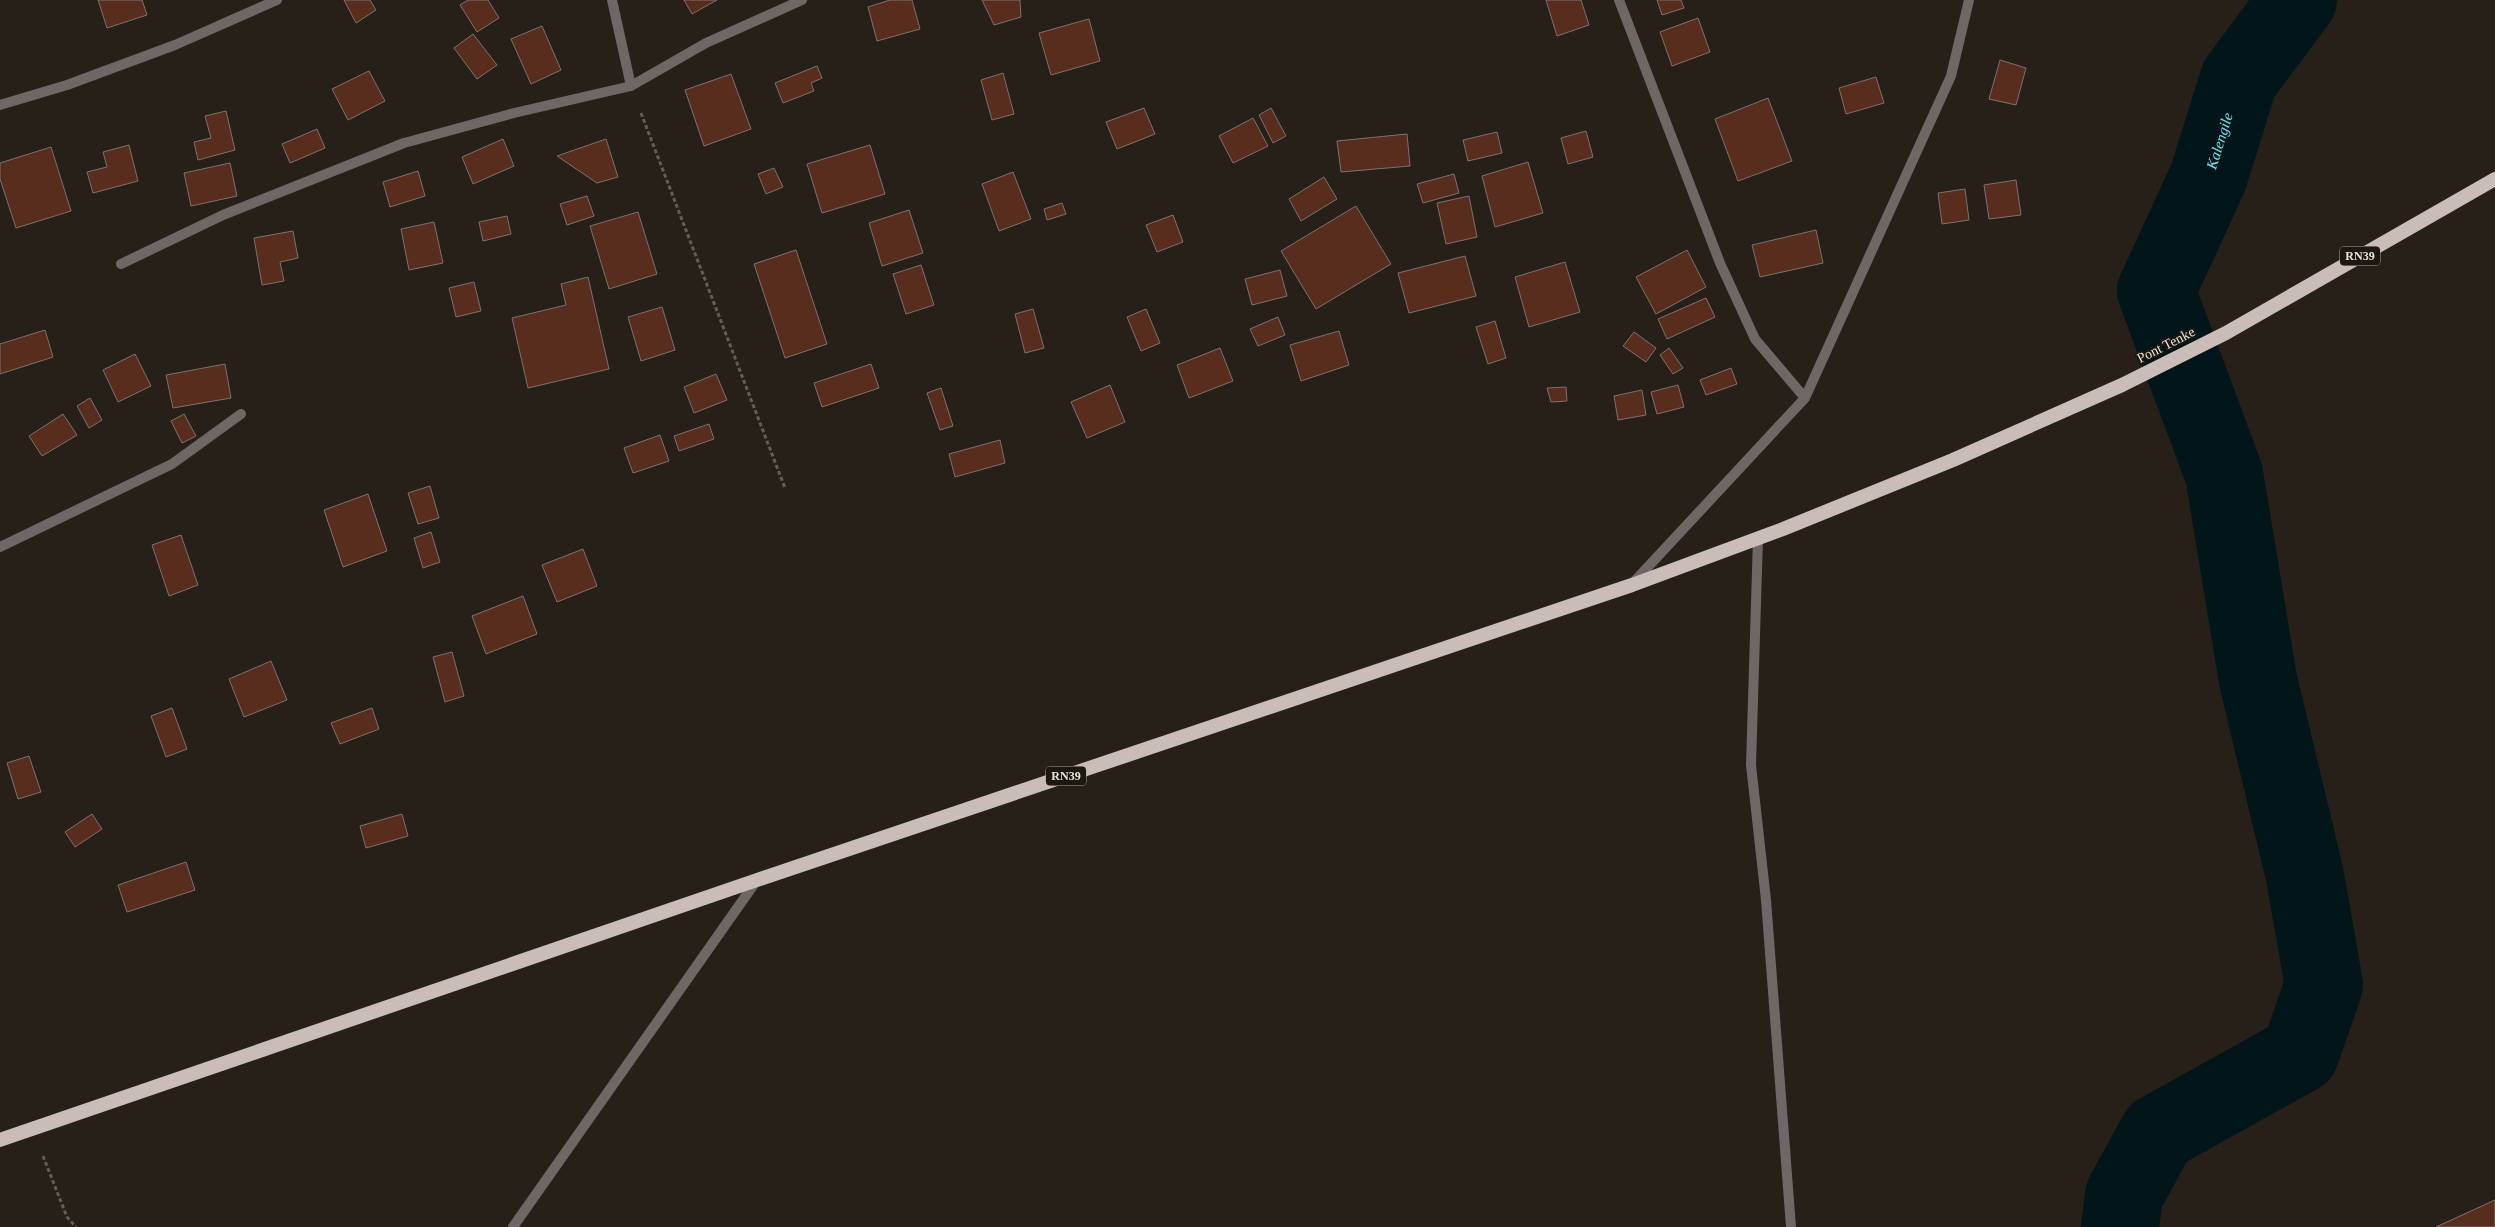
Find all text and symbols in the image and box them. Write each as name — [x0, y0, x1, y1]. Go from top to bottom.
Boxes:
water label: Kalengile — [2203, 110, 2236, 172]
road number: RN39 — [2340, 247, 2380, 266]
street label: Pont Tenke — [2135, 324, 2197, 366]
road number: RN39 — [1046, 766, 1086, 786]

